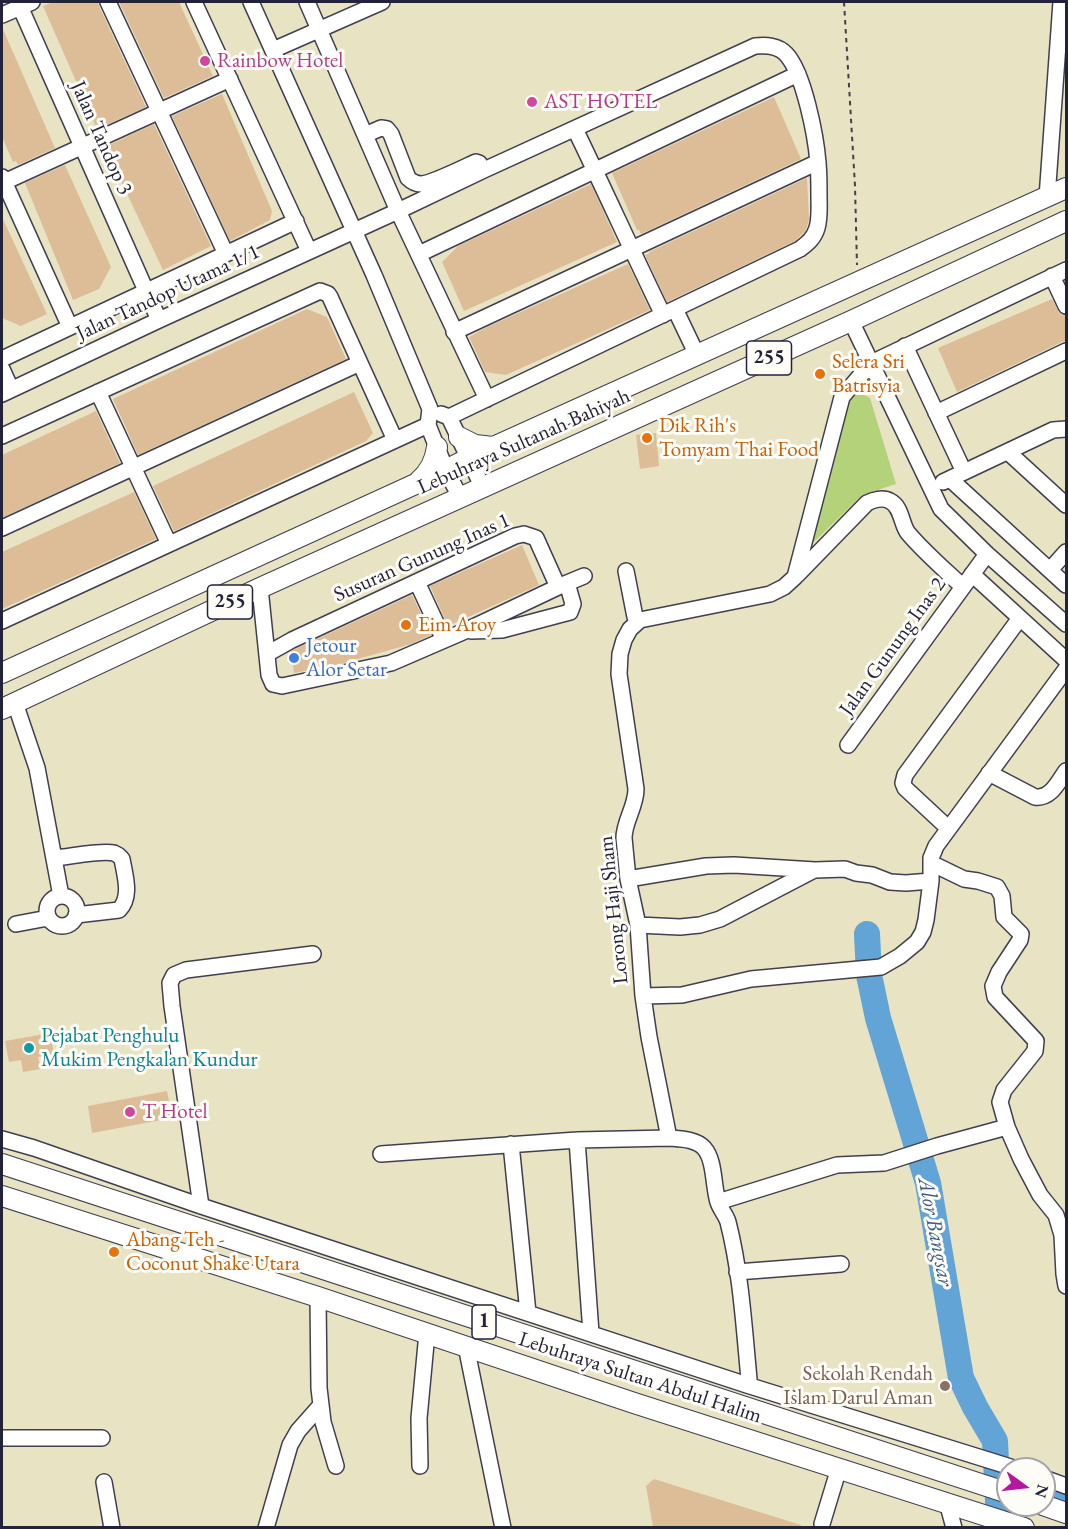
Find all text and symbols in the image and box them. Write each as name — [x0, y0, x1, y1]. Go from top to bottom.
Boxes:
place label: Rainbow Hotel — [217, 48, 343, 74]
marker: Rainbow Hotel — [198, 54, 212, 68]
street label: Jalan Tandop 3 — [65, 77, 137, 199]
place label: AST HOTEL — [544, 89, 657, 115]
marker: AST HOTEL — [525, 95, 539, 109]
street label: Jalan Tandop Utama 1/1 — [72, 239, 264, 347]
road number: 255 — [746, 341, 792, 375]
place label: Selera Sri Batrisyia — [832, 349, 905, 399]
marker: Selera Sri Batrisyia — [813, 367, 827, 381]
street label: Lebuhraya Sultanah Bahiyah — [414, 384, 634, 500]
place label: Dik Rih's Tomyam Thai Food — [659, 413, 819, 463]
marker: Dik Rih's Tomyam Thai Food — [640, 431, 654, 445]
street label: Susuran Gunung Inas 1 — [330, 508, 514, 608]
street label: Jalan Gunung Inas 2 — [834, 573, 952, 721]
road number: 255 — [208, 585, 252, 619]
place label: Eim Aroy — [418, 612, 496, 638]
marker: Eim Aroy — [399, 618, 413, 632]
place label: Jetour Alor Setar — [306, 633, 387, 683]
marker: Jetour Alor Setar — [287, 651, 301, 665]
street label: Lorong Haji Sham — [594, 835, 634, 985]
place label: Pejabat Penghulu Mukim Pengkalan Kundur — [41, 1023, 258, 1073]
marker: Pejabat Penghulu Mukim Pengkalan Kundur — [22, 1041, 36, 1055]
place label: T Hotel — [142, 1099, 207, 1125]
marker: T Hotel — [123, 1105, 137, 1119]
water label: Alor Bangsar — [912, 1175, 958, 1289]
place label: Abang Teh - Coconut Shake Utara — [126, 1227, 300, 1277]
marker: Abang Teh - Coconut Shake Utara — [107, 1245, 121, 1259]
road number: 1 — [472, 1305, 496, 1339]
street label: Lebuhraya Sultan Abdul Halim — [515, 1327, 765, 1429]
place label: Sekolah Rendah Islam Darul Aman — [783, 1361, 933, 1411]
marker: Sekolah Rendah Islam Darul Aman — [938, 1379, 952, 1393]
north arrow — [996, 1457, 1056, 1517]
text: N — [1030, 1482, 1054, 1500]

